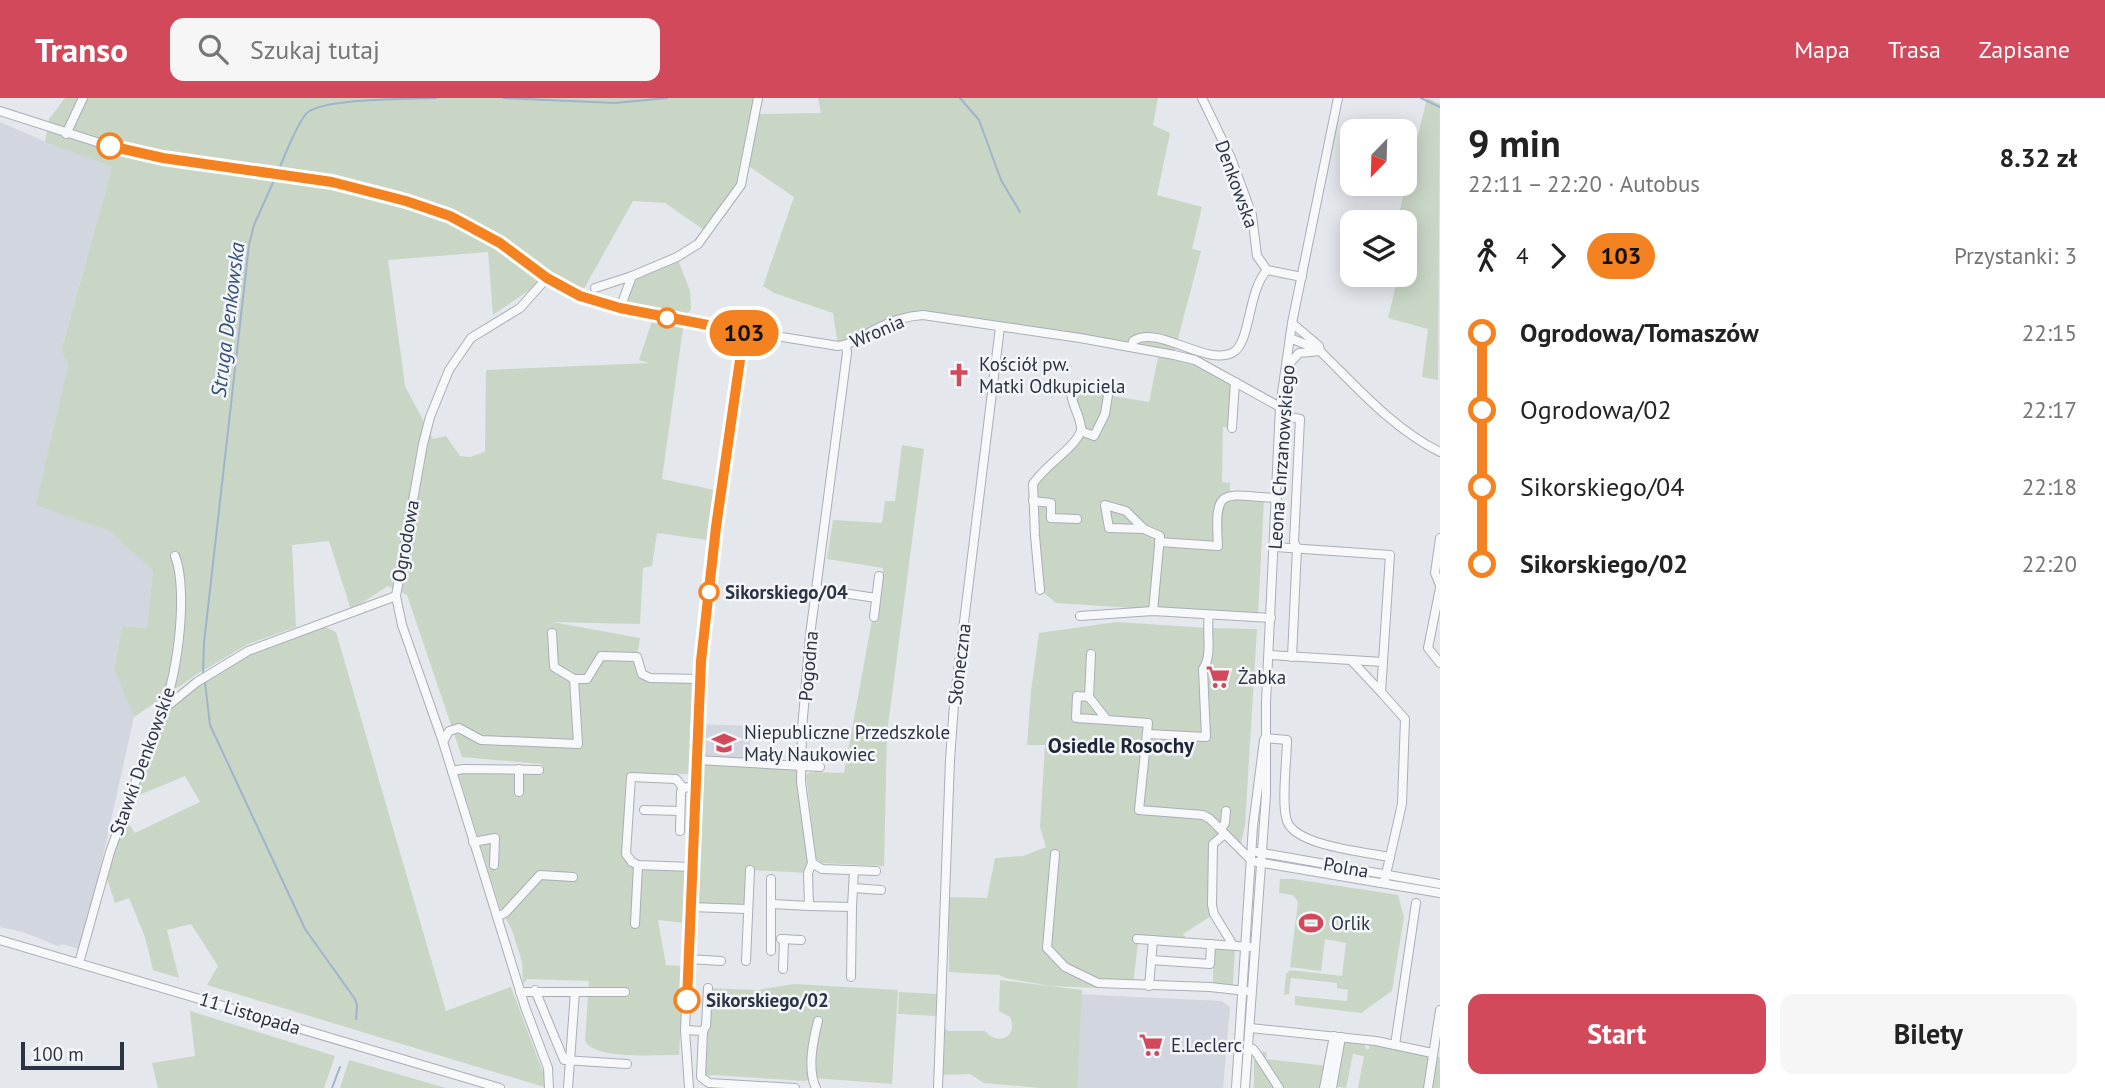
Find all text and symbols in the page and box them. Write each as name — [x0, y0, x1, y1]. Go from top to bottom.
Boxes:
search box — [170, 18, 660, 81]
text: Transo — [35, 28, 128, 71]
icon: search — [194, 30, 232, 68]
text: Szukaj tutaj — [250, 33, 380, 66]
text: Mapa — [1794, 34, 1850, 65]
text: Trasa — [1888, 34, 1941, 65]
text: Zapisane — [1979, 34, 2070, 65]
text: 9 min — [1468, 118, 1561, 167]
north arrow — [1340, 119, 1418, 196]
map controls — [1340, 119, 1417, 287]
unlabelled marker — [97, 133, 123, 159]
street label: Denkowska — [1210, 137, 1264, 231]
text: 8.32 zł — [2000, 141, 2077, 174]
text: 22:11 – 22:20 · Autobus — [1468, 169, 1700, 198]
button: layers — [1340, 210, 1417, 287]
icon: walk — [1468, 237, 1506, 275]
icon: forward — [1539, 237, 1577, 275]
water label: Struga Denkowska — [205, 240, 251, 399]
text: 103 — [1601, 240, 1641, 271]
text: 4 — [1516, 241, 1529, 270]
text: Przystanki: 3 — [1954, 241, 2077, 270]
unlabelled marker — [657, 308, 677, 328]
street label: Wronia — [846, 309, 908, 353]
line badge: 103 — [704, 310, 784, 356]
text: Ogrodowa/Tomaszów — [1520, 316, 1759, 349]
text: 103 — [724, 317, 764, 348]
text: 22:15 — [2022, 318, 2077, 347]
place label: Kościół pw. Matki Odkupiciela — [979, 352, 1125, 398]
church icon: Kościół pw. Matki Odkupiciela — [945, 361, 973, 389]
street label: Leona Chrzanowskiego — [1263, 364, 1299, 550]
text: Ogrodowa/02 — [1520, 393, 1672, 426]
text: 22:17 — [2022, 395, 2077, 424]
text: Sikorskiego/04 — [1520, 470, 1684, 503]
text: 22:18 — [2022, 472, 2077, 501]
street label: Ogrodowa — [386, 498, 424, 584]
text: Sikorskiego/02 — [1520, 547, 1688, 580]
text: 22:20 — [2022, 549, 2077, 578]
place label: Sikorskiego/04 — [725, 580, 848, 604]
marker: Sikorskiego/04 — [699, 582, 719, 602]
street label: Słoneczna — [942, 622, 976, 706]
street label: Pogodna — [793, 630, 823, 702]
supermarket icon: Żabka — [1204, 663, 1232, 691]
place label: Żabka — [1238, 665, 1286, 689]
street label: Stawki Denkowskie — [104, 683, 180, 839]
place label: Niepubliczne Przedszkole Mały Naukowiec — [744, 720, 950, 766]
school or university icon: Niepubliczne Przedszkole Mały Naukowiec — [710, 729, 738, 757]
district label: Osiedle Rosochy — [1048, 732, 1195, 759]
street label: Polna — [1322, 851, 1370, 883]
sports icon: Orlik — [1297, 909, 1325, 937]
place label: Orlik — [1331, 911, 1370, 935]
street label: 11 Listopada — [197, 986, 303, 1040]
marker: Sikorskiego/02 — [674, 987, 700, 1013]
place label: Sikorskiego/02 — [706, 988, 829, 1012]
button: Start — [1468, 994, 1766, 1074]
button: Bilety — [1780, 994, 2077, 1074]
supermarket icon: E.Leclerc — [1137, 1031, 1165, 1059]
place label: E.Leclerc — [1171, 1033, 1242, 1057]
scale bar — [21, 1039, 124, 1071]
text: 100 m — [32, 1042, 84, 1066]

